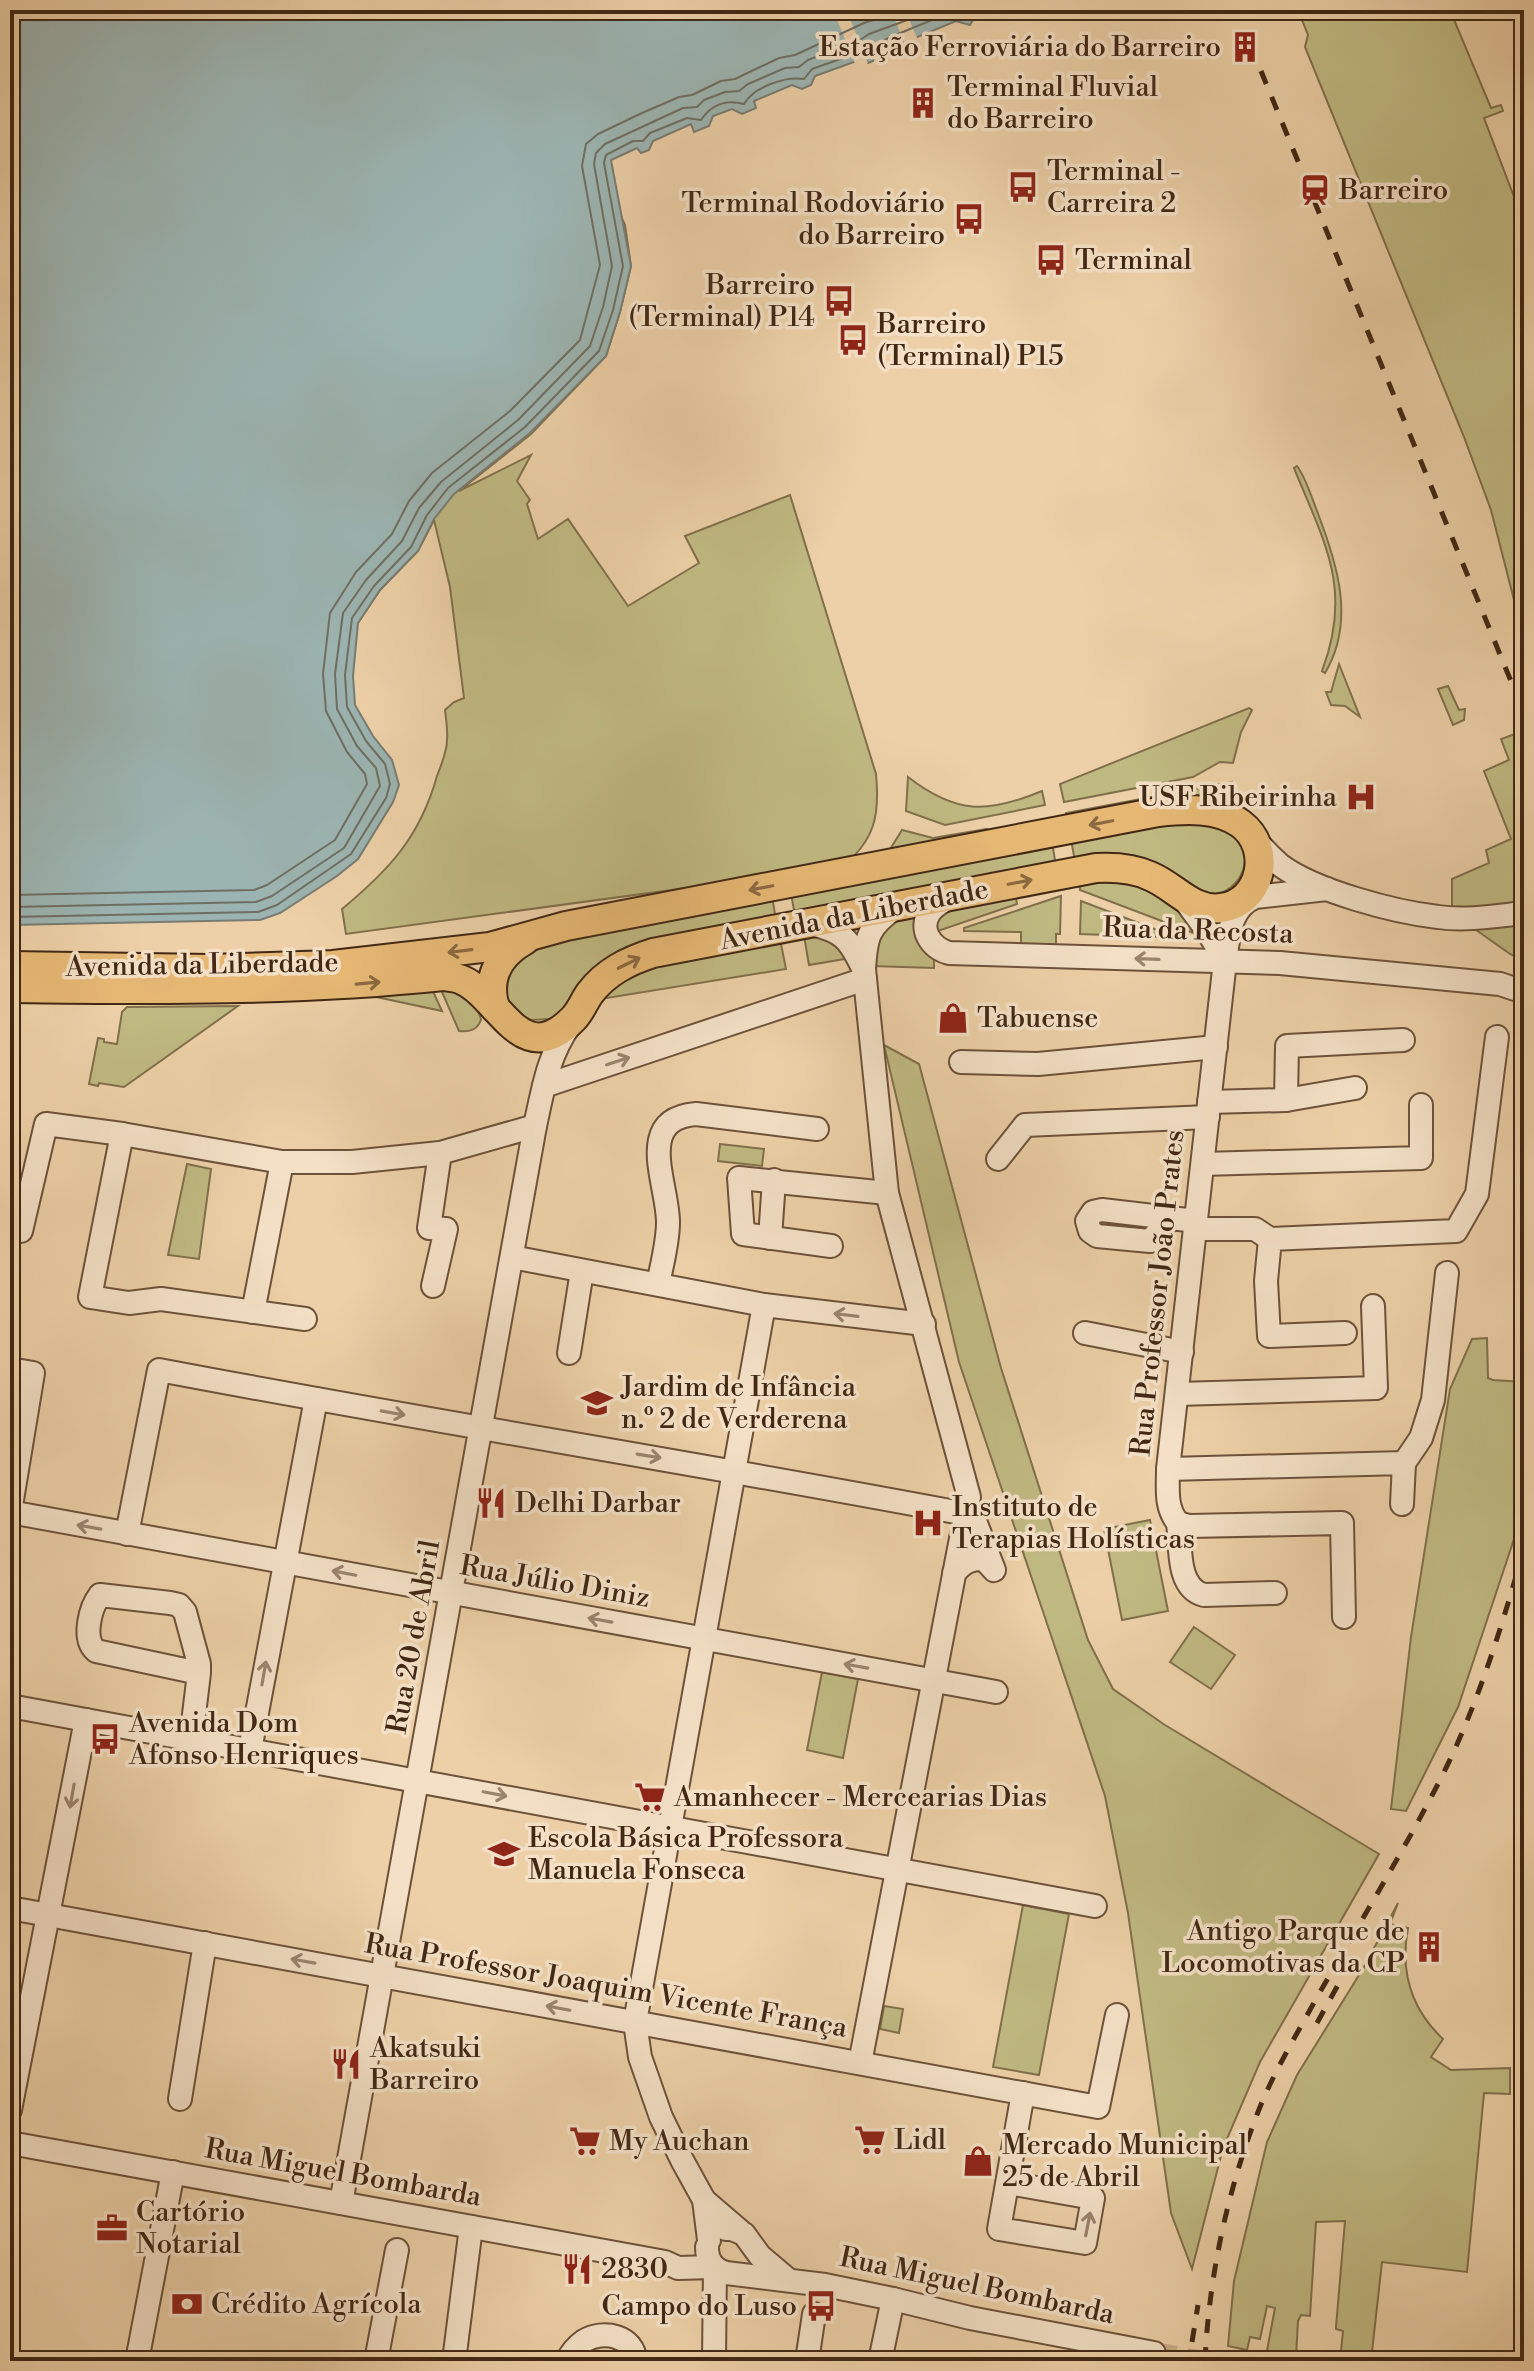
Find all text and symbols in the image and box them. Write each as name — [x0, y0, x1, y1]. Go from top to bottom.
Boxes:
place label: Estação Ferroviária do Barreiro — [819, 30, 1221, 65]
building icon: Estação Ferroviária do Barreiro — [1228, 30, 1262, 64]
place label: Terminal Fluvial do Barreiro — [947, 70, 1158, 137]
building icon: Terminal Fluvial do Barreiro — [906, 86, 940, 120]
place label: Terminal - Carreira 2 — [1047, 154, 1181, 221]
bus stop icon: Terminal - Carreira 2 — [1006, 170, 1040, 204]
station icon: Barreiro — [1298, 173, 1332, 207]
place label: Barreiro — [1338, 173, 1448, 208]
place label: Terminal Rodoviário do Barreiro — [681, 186, 945, 253]
bus stop icon: Terminal Rodoviário do Barreiro — [952, 202, 986, 236]
bus stop icon: Terminal — [1034, 243, 1068, 277]
place label: Terminal — [1075, 243, 1192, 278]
place label: Barreiro (Terminal) P14 — [628, 268, 815, 335]
bus stop icon: Barreiro (Terminal) P14 — [822, 284, 856, 318]
place label: Barreiro (Terminal) P15 — [876, 307, 1064, 374]
bus stop icon: Barreiro (Terminal) P15 — [836, 323, 870, 357]
place label: USF Ribeirinha — [1139, 780, 1338, 815]
hospital icon: USF Ribeirinha — [1344, 780, 1378, 814]
one-way arrow — [1089, 816, 1114, 831]
street label: Avenida da Liberdade — [716, 872, 991, 958]
one-way arrow — [1007, 874, 1032, 889]
one-way arrow — [749, 882, 775, 897]
street label: Rua da Recosta — [1102, 910, 1295, 952]
one-way arrow — [447, 943, 474, 958]
street label: Avenida da Liberdade — [64, 945, 339, 985]
one-way arrow — [1134, 951, 1161, 966]
one-way arrow — [616, 955, 640, 970]
one-way arrow — [354, 975, 381, 990]
shop icon: Tabuense — [936, 1001, 970, 1035]
place label: Tabuense — [977, 1001, 1098, 1036]
one-way arrow — [604, 1053, 630, 1068]
street label: Rua Professor João Prates — [1123, 1128, 1193, 1458]
one-way arrow — [834, 1307, 859, 1322]
place label: Jardim de Infância n.º 2 de Verderena — [620, 1370, 857, 1437]
school or university icon: Jardim de Infância n.º 2 de Verderena — [580, 1386, 614, 1420]
one-way arrow — [379, 1406, 405, 1421]
one-way arrow — [636, 1449, 661, 1464]
restaurant icon: Delhi Darbar — [474, 1486, 508, 1520]
place label: Delhi Darbar — [515, 1486, 681, 1521]
place label: Instituto de Terapias Holísticas — [952, 1490, 1195, 1557]
hospital icon: Instituto de Terapias Holísticas — [911, 1506, 945, 1540]
one-way arrow — [76, 1518, 102, 1533]
street label: Rua 20 de Abril — [380, 1537, 448, 1737]
street label: Rua Júlio Diniz — [457, 1548, 653, 1616]
one-way arrow — [332, 1565, 358, 1580]
one-way arrow — [588, 1612, 613, 1627]
one-way arrow — [844, 1657, 869, 1672]
one-way arrow — [257, 1661, 272, 1686]
place label: Avenida Dom Afonso Henriques — [128, 1706, 359, 1773]
bus stop icon: Avenida Dom Afonso Henriques — [88, 1722, 122, 1756]
supermarket icon: Amanhecer - Mercearias Dias — [633, 1780, 667, 1814]
place label: Amanhecer - Mercearias Dias — [673, 1780, 1047, 1815]
one-way arrow — [63, 1783, 78, 1809]
one-way arrow — [482, 1788, 507, 1803]
place label: Escola Básica Professora Manuela Fonseca — [528, 1821, 844, 1888]
school or university icon: Escola Básica Professora Manuela Fonseca — [487, 1837, 521, 1871]
place label: Antigo Parque de Locomotivas da CP — [1161, 1914, 1405, 1981]
street label: Rua Professor Joaquim Vicente França — [362, 1926, 851, 2046]
building icon: Antigo Parque de Locomotivas da CP — [1412, 1930, 1446, 1964]
one-way arrow — [290, 1952, 316, 1967]
one-way arrow — [546, 2000, 571, 2015]
place label: Akatsuki Barreiro — [369, 2031, 481, 2098]
restaurant icon: Akatsuki Barreiro — [329, 2047, 363, 2081]
supermarket icon: Lidl — [853, 2123, 887, 2157]
place label: Lidl — [894, 2123, 946, 2158]
supermarket icon: My Auchan — [568, 2124, 602, 2158]
place label: My Auchan — [609, 2124, 750, 2159]
place label: Mercado Municipal 25 de Abril — [1002, 2128, 1247, 2195]
street label: Rua Miguel Bombarda — [202, 2131, 485, 2215]
shop icon: Mercado Municipal 25 de Abril — [961, 2144, 995, 2178]
place label: Cartório Notarial — [136, 2195, 245, 2262]
office icon: Cartório Notarial — [95, 2211, 129, 2245]
one-way arrow — [1082, 2212, 1097, 2237]
street label: Rua Miguel Bombarda — [836, 2240, 1118, 2332]
restaurant icon: 2830 — [560, 2252, 594, 2286]
place label: 2830 — [601, 2252, 668, 2287]
bank icon: Crédito Agrícola — [170, 2287, 204, 2321]
place label: Crédito Agrícola — [211, 2287, 422, 2322]
place label: Campo do Luso — [602, 2289, 797, 2324]
bus stop icon: Campo do Luso — [804, 2289, 838, 2323]

